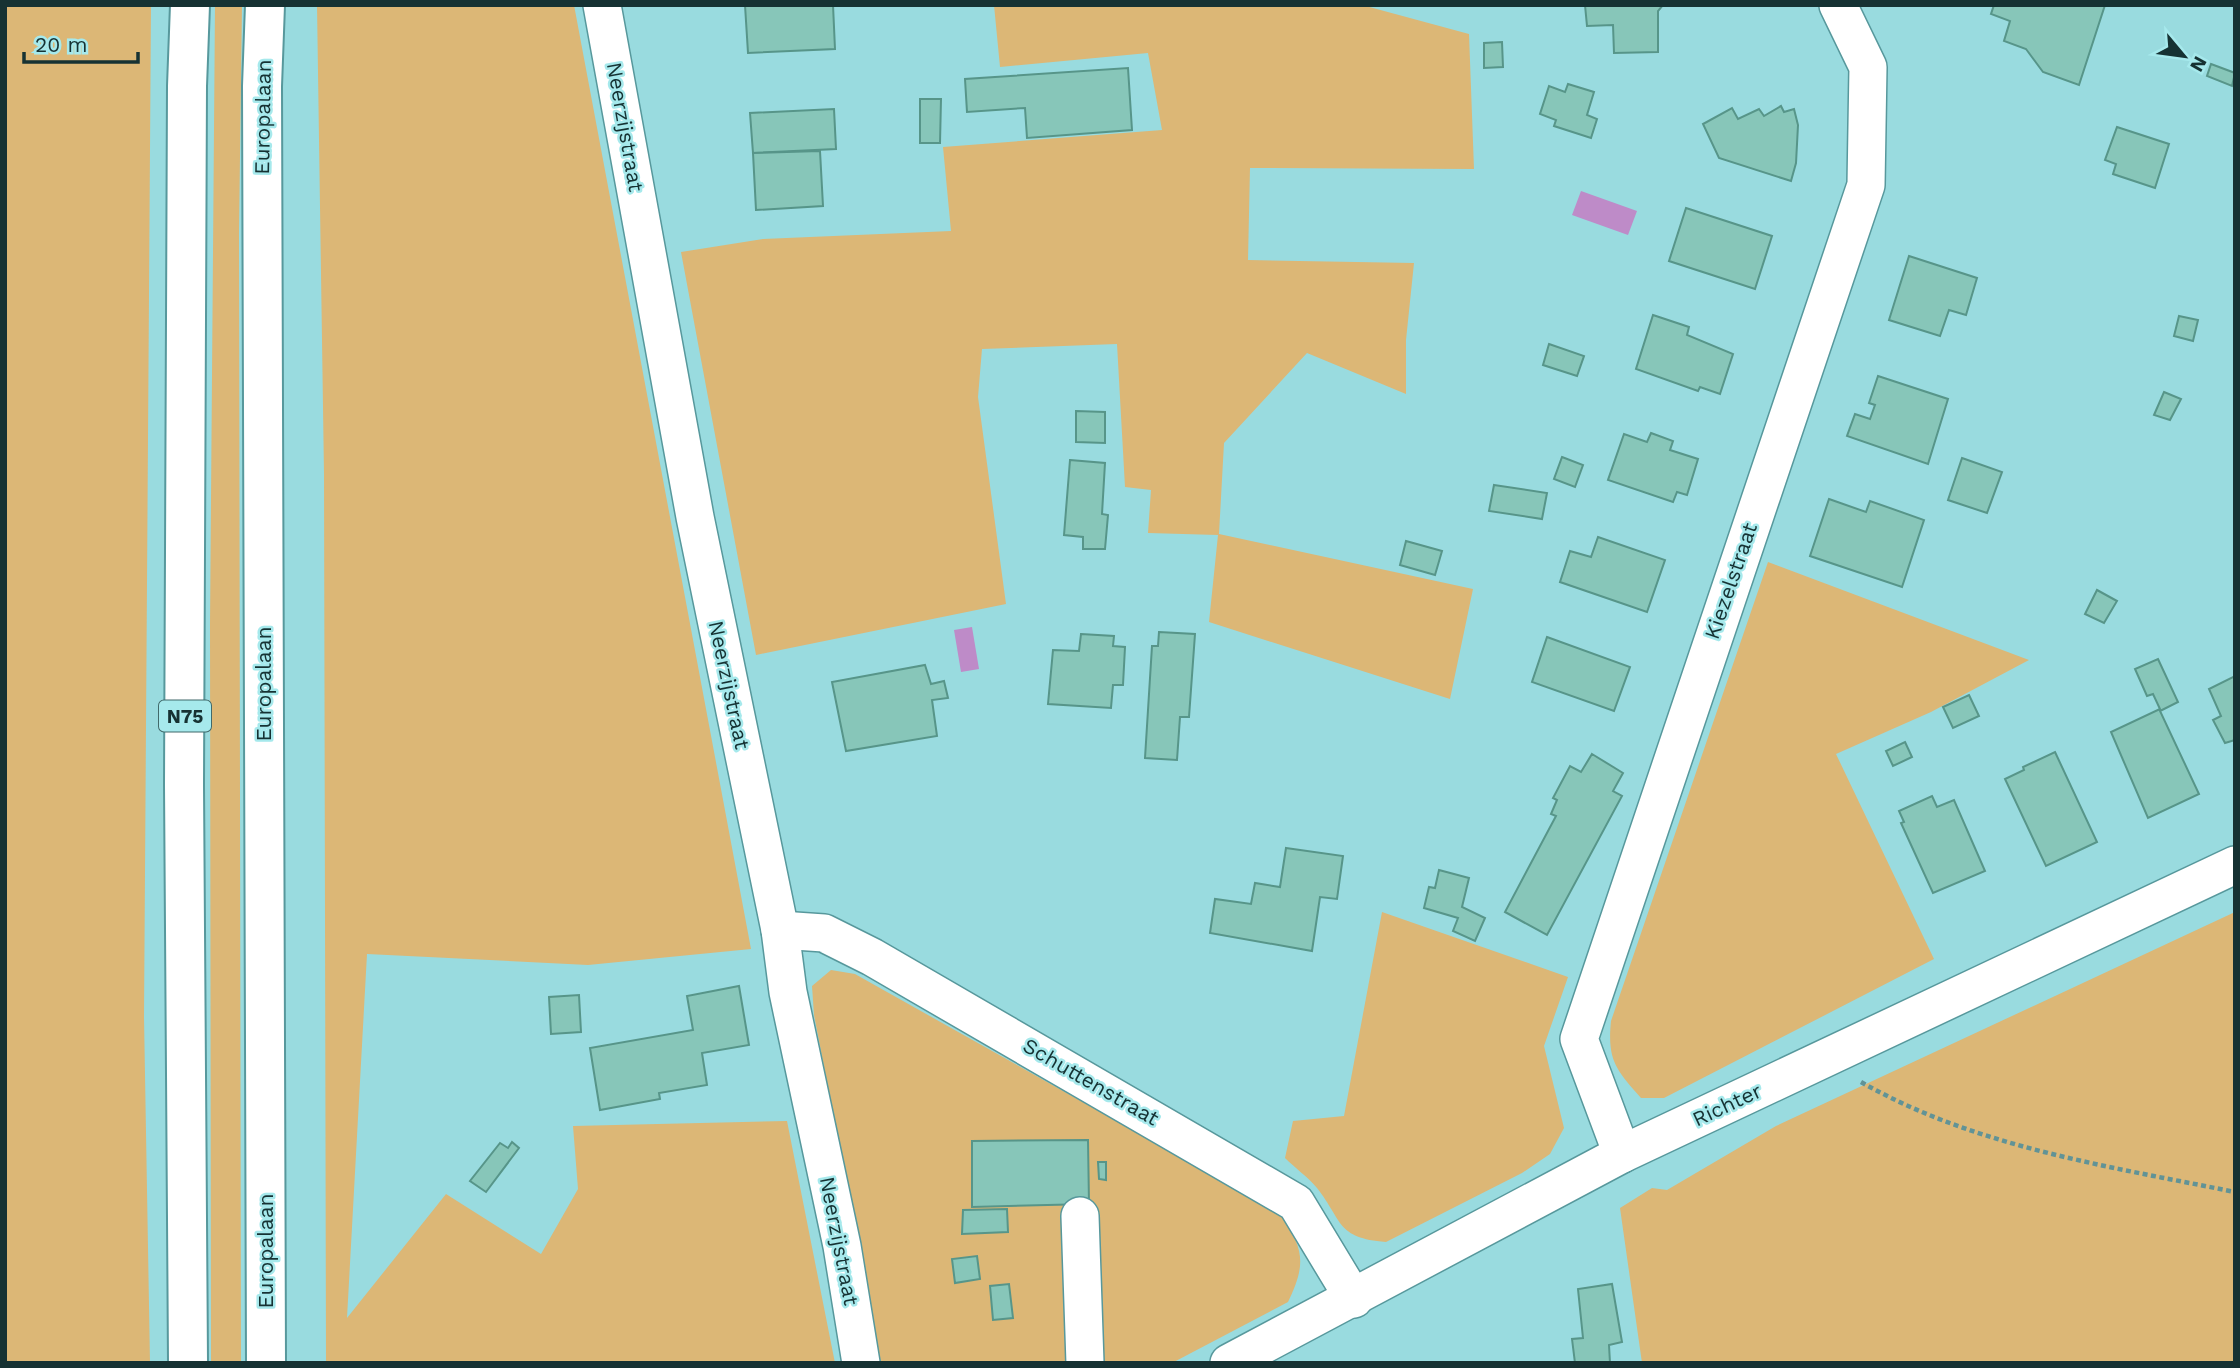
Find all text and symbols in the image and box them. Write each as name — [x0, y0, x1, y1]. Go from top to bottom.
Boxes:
scale bar — [24, 21, 138, 65]
north arrow — [2149, 21, 2219, 91]
text: 20 m — [35, 32, 87, 57]
text: N — [2185, 52, 2212, 76]
street label: Europalaan — [249, 59, 276, 175]
street label: Neerzijstraat — [602, 60, 649, 194]
street label: Kiezelstraat — [1699, 519, 1762, 642]
street label: Neerzijstraat — [704, 618, 755, 752]
street label: Europalaan — [251, 626, 276, 742]
road number: N75 — [159, 701, 211, 732]
street label: Schuttenstraat — [1019, 1033, 1164, 1131]
street label: Richter — [1688, 1077, 1766, 1131]
street label: Neerzijstraat — [815, 1174, 864, 1308]
street label: Europalaan — [253, 1193, 278, 1309]

